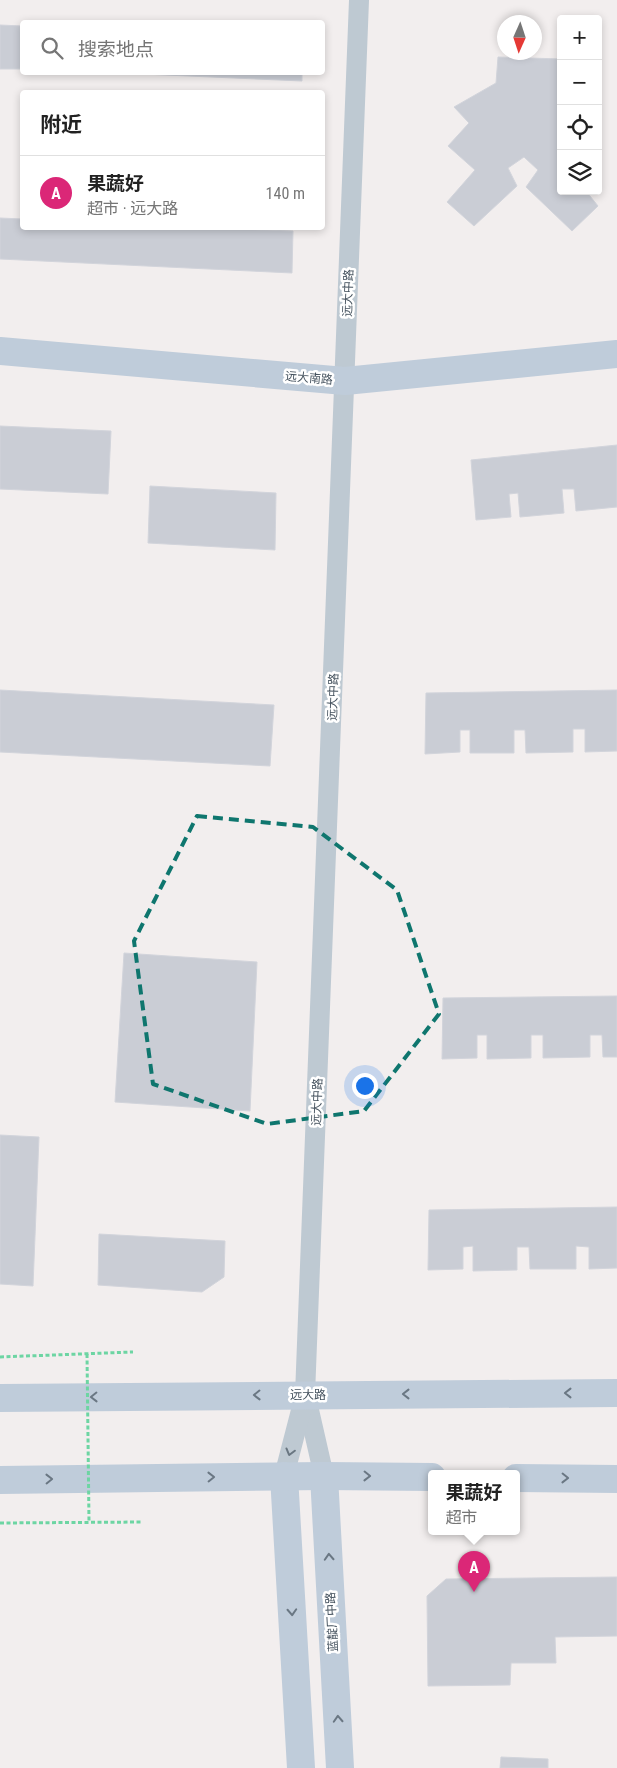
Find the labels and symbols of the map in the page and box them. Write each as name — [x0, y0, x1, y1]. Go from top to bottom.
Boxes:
north arrow — [497, 15, 542, 60]
street label: 远大中路 — [340, 269, 356, 317]
street label: 远大南路 — [284, 369, 334, 387]
street label: 远大中路 — [325, 673, 341, 721]
your location — [352, 1073, 378, 1099]
street label: 远大中路 — [309, 1078, 325, 1126]
street label: 远大路 — [290, 1388, 326, 1402]
one-way arrow — [564, 1388, 572, 1398]
one-way arrow — [402, 1389, 410, 1399]
one-way arrow — [252, 1390, 260, 1400]
one-way arrow — [90, 1392, 98, 1402]
one-way arrow — [285, 1448, 296, 1457]
one-way arrow — [364, 1471, 372, 1481]
one-way arrow — [208, 1472, 215, 1482]
one-way arrow — [562, 1473, 569, 1483]
one-way arrow — [45, 1474, 53, 1484]
pin: A — [458, 1551, 490, 1592]
one-way arrow — [323, 1553, 334, 1561]
street label: 蓝靛厂中路 — [323, 1592, 341, 1652]
one-way arrow — [286, 1608, 297, 1616]
one-way arrow — [332, 1715, 343, 1723]

